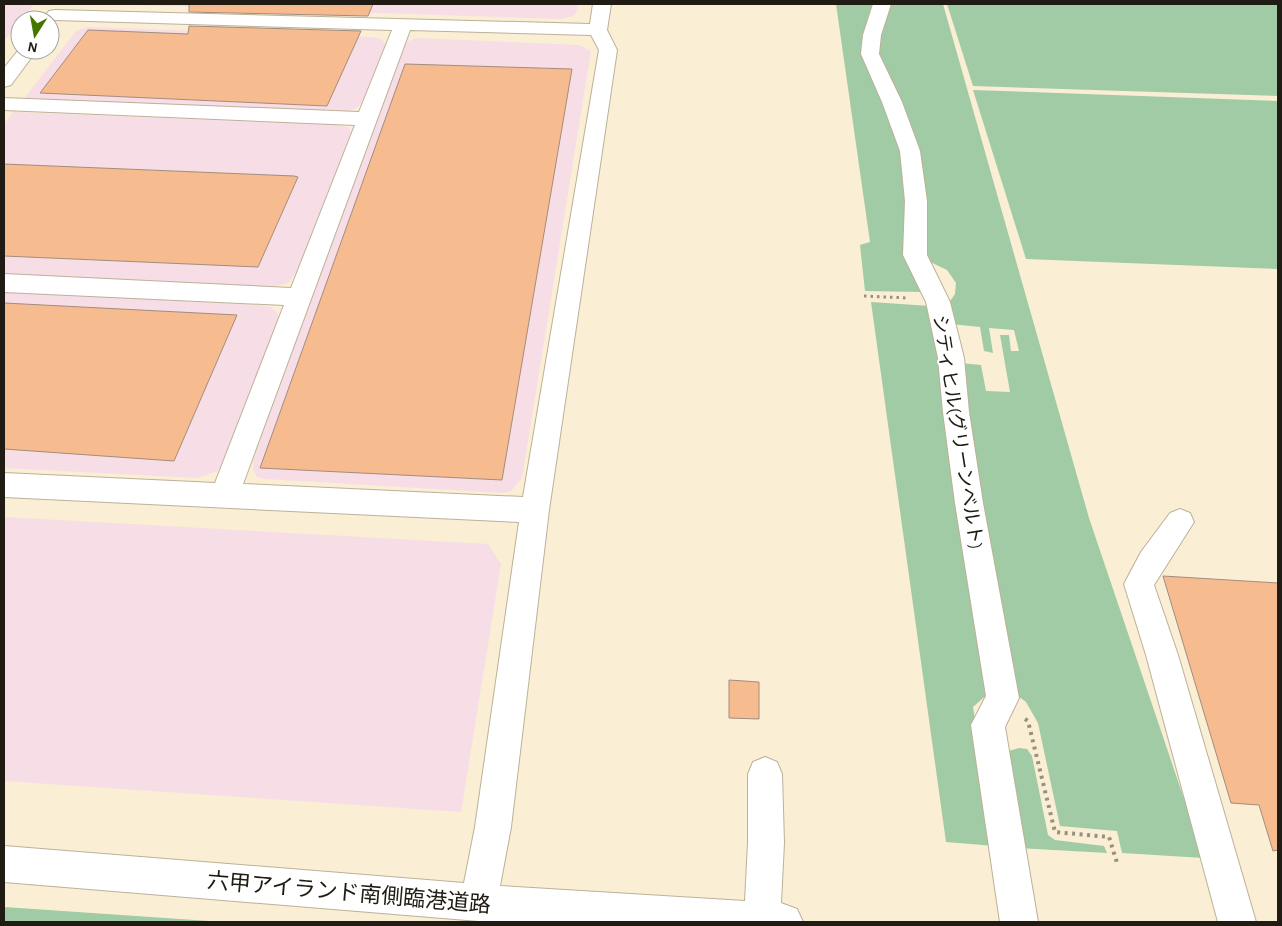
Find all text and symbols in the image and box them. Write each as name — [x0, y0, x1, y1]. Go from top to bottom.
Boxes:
north arrow — [10, 10, 60, 60]
text: N — [27, 39, 39, 55]
street label: シティヒル(グリーンベルト) — [930, 313, 986, 551]
street label: 六甲アイランド南側臨港道路 — [206, 869, 492, 916]

